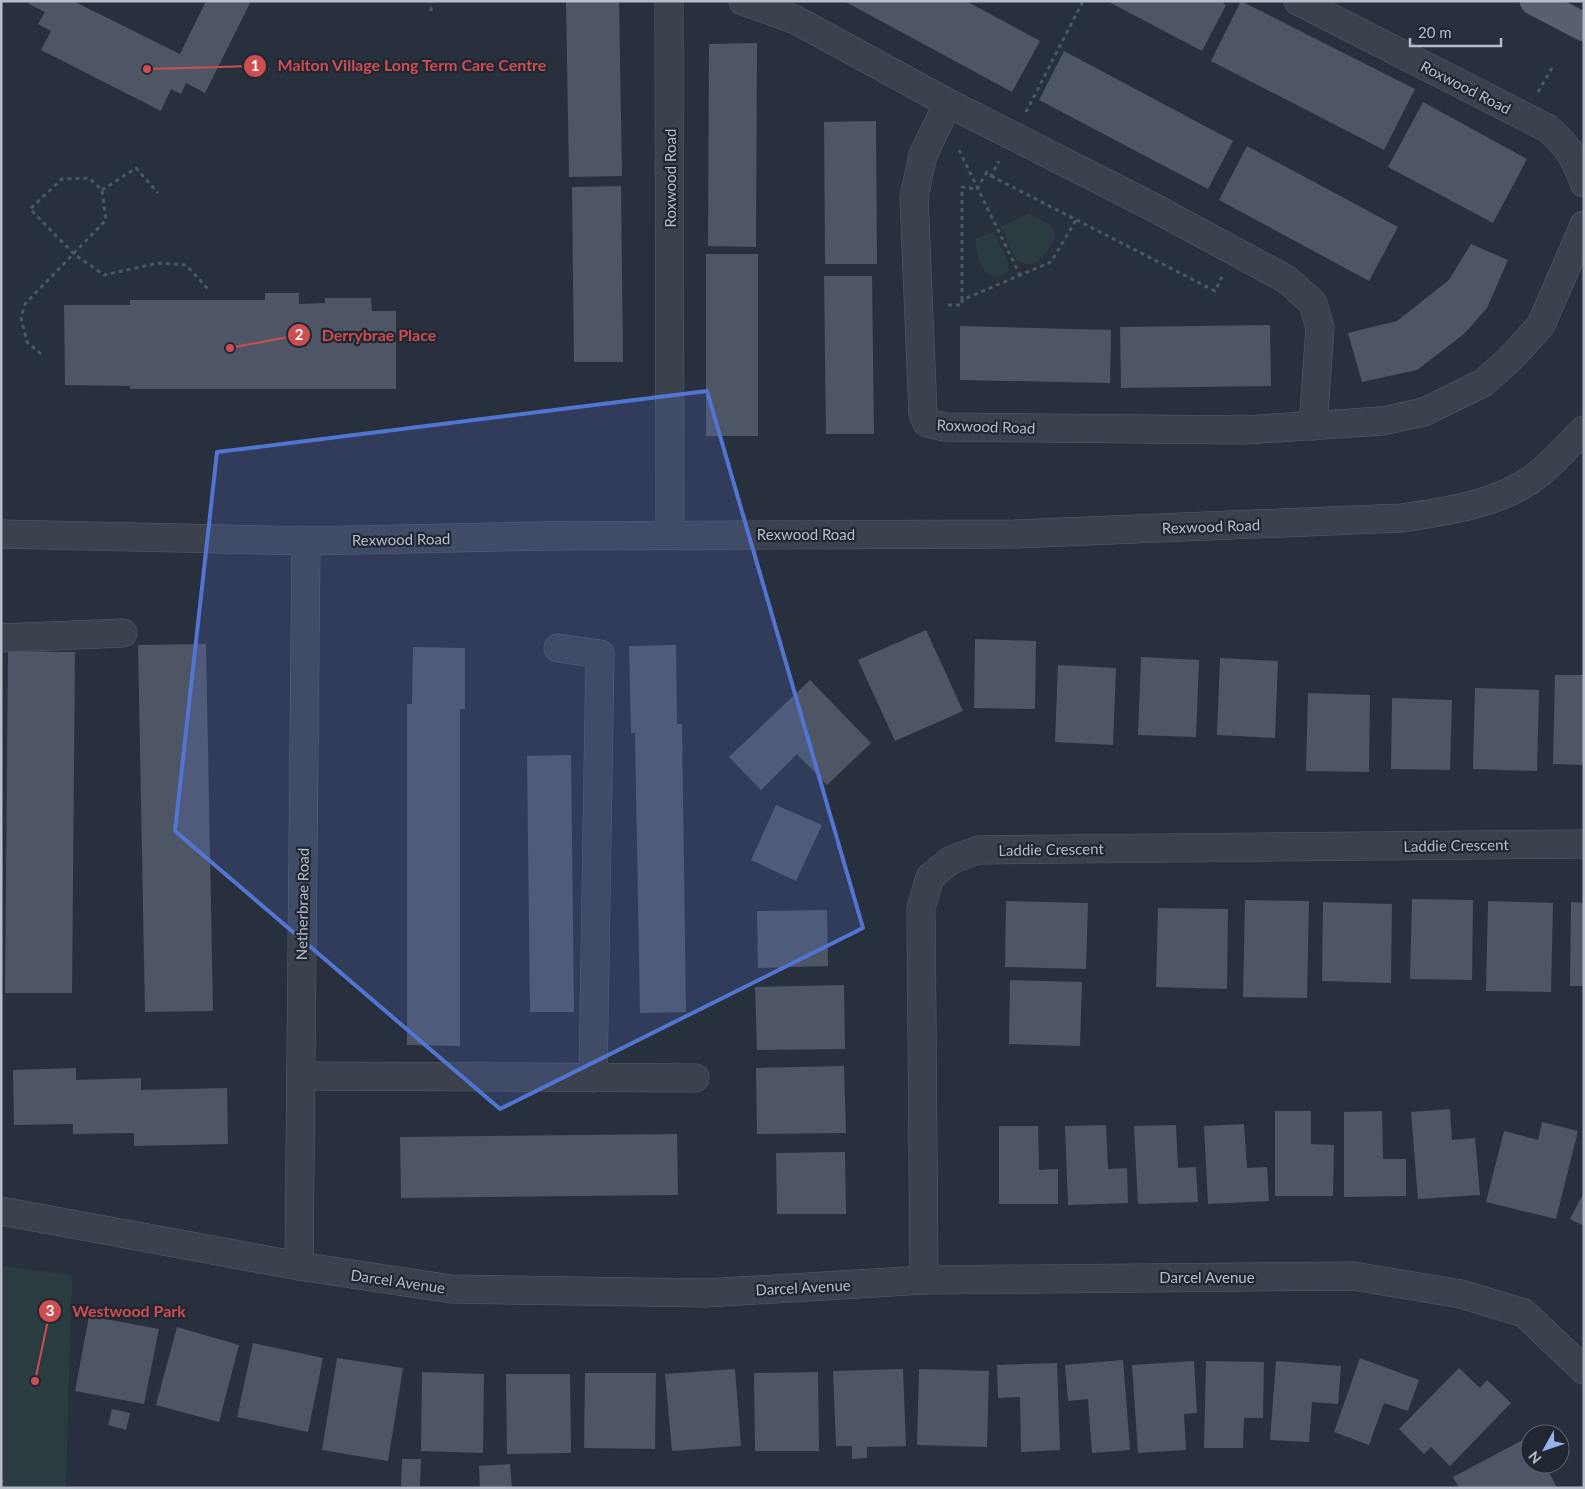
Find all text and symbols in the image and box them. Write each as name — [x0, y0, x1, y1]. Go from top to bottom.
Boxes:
scale bar — [1410, 15, 1501, 47]
text: 20 m — [1418, 23, 1452, 41]
callout: Malton Village Long Term Care Centre — [242, 50, 557, 81]
text: Malton Village Long Term Care Centre — [278, 55, 547, 74]
text: 1 — [251, 56, 259, 74]
street label: Roxwood Road — [1418, 57, 1514, 117]
street label: Roxwood Road — [661, 129, 679, 227]
callout: Derrybrae Place — [286, 319, 446, 350]
text: 2 — [295, 325, 304, 343]
text: Derrybrae Place — [322, 325, 437, 344]
street label: Roxwood Road — [936, 415, 1036, 437]
street label: Rexwood Road — [1162, 515, 1260, 537]
street label: Rexwood Road — [757, 525, 855, 543]
street label: Rexwood Road — [352, 529, 450, 549]
street label: Laddie Crescent — [1403, 835, 1509, 855]
street label: Laddie Crescent — [998, 839, 1104, 859]
street label: Netherbrae Road — [292, 848, 312, 960]
street label: Darcel Avenue — [350, 1265, 447, 1297]
street label: Darcel Avenue — [1159, 1268, 1255, 1286]
street label: Darcel Avenue — [755, 1276, 851, 1298]
callout: Westwood Park — [37, 1295, 196, 1326]
text: 3 — [46, 1301, 54, 1319]
text: Westwood Park — [72, 1301, 186, 1320]
north arrow — [1520, 1424, 1570, 1474]
text: N — [1525, 1448, 1545, 1467]

